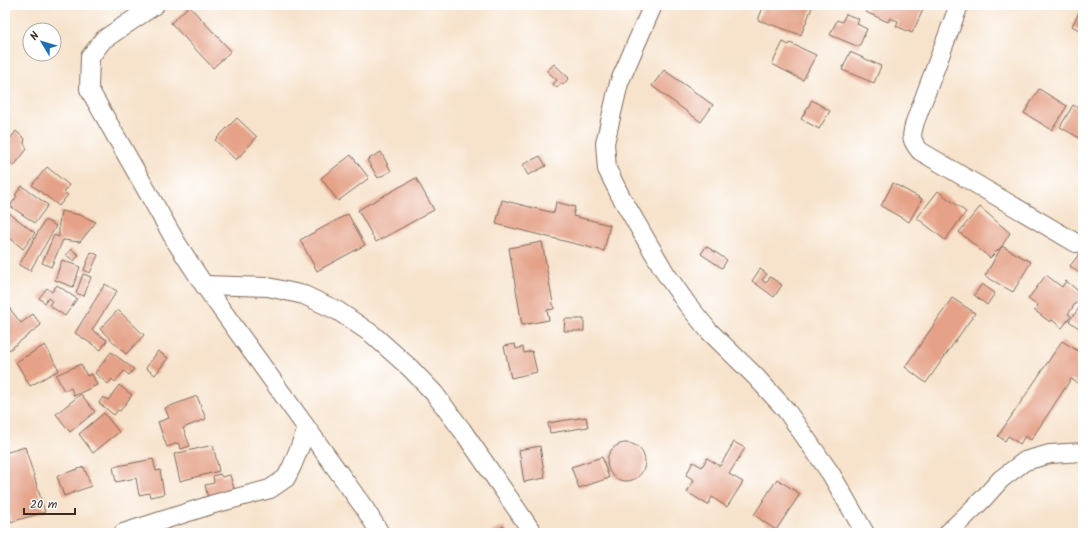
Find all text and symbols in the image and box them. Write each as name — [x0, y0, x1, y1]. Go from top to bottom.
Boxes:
north arrow — [22, 22, 62, 62]
text: N — [26, 28, 44, 45]
scale bar — [24, 490, 75, 516]
text: 20 m — [30, 495, 58, 514]

